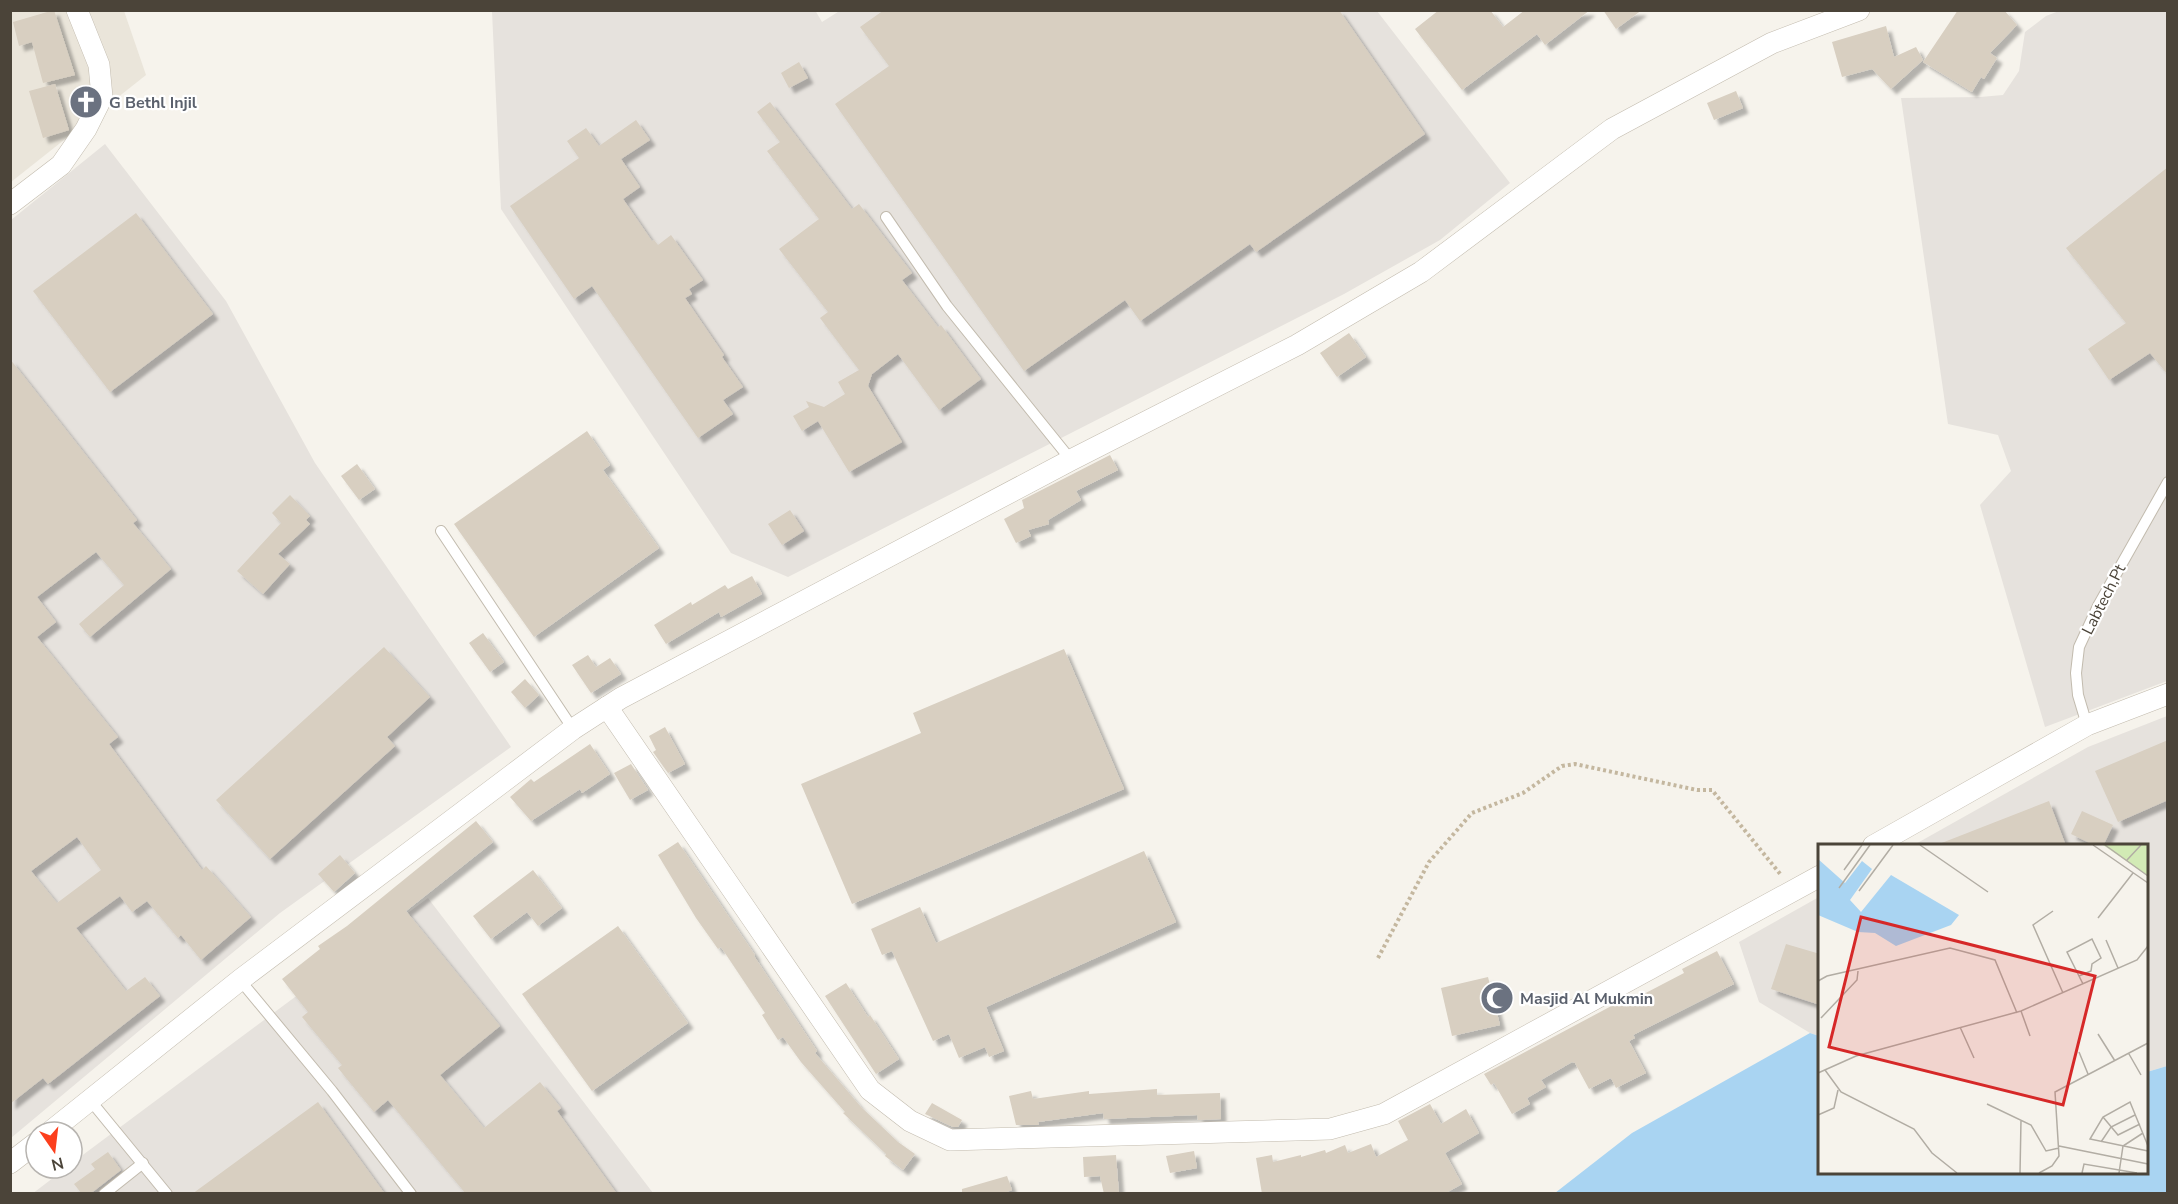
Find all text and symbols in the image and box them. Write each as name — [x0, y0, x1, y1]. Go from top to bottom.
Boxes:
church icon: G Bethl Injil — [68, 84, 104, 120]
place label: G Bethl Injil — [109, 92, 197, 114]
street label: Labtech,Pt — [2077, 560, 2131, 639]
inset map — [1818, 844, 2148, 1174]
mosque icon: Masjid Al Mukmin — [1479, 980, 1515, 1016]
place label: Masjid Al Mukmin — [1520, 988, 1653, 1010]
north arrow — [24, 1120, 84, 1180]
text: N — [49, 1151, 66, 1176]

